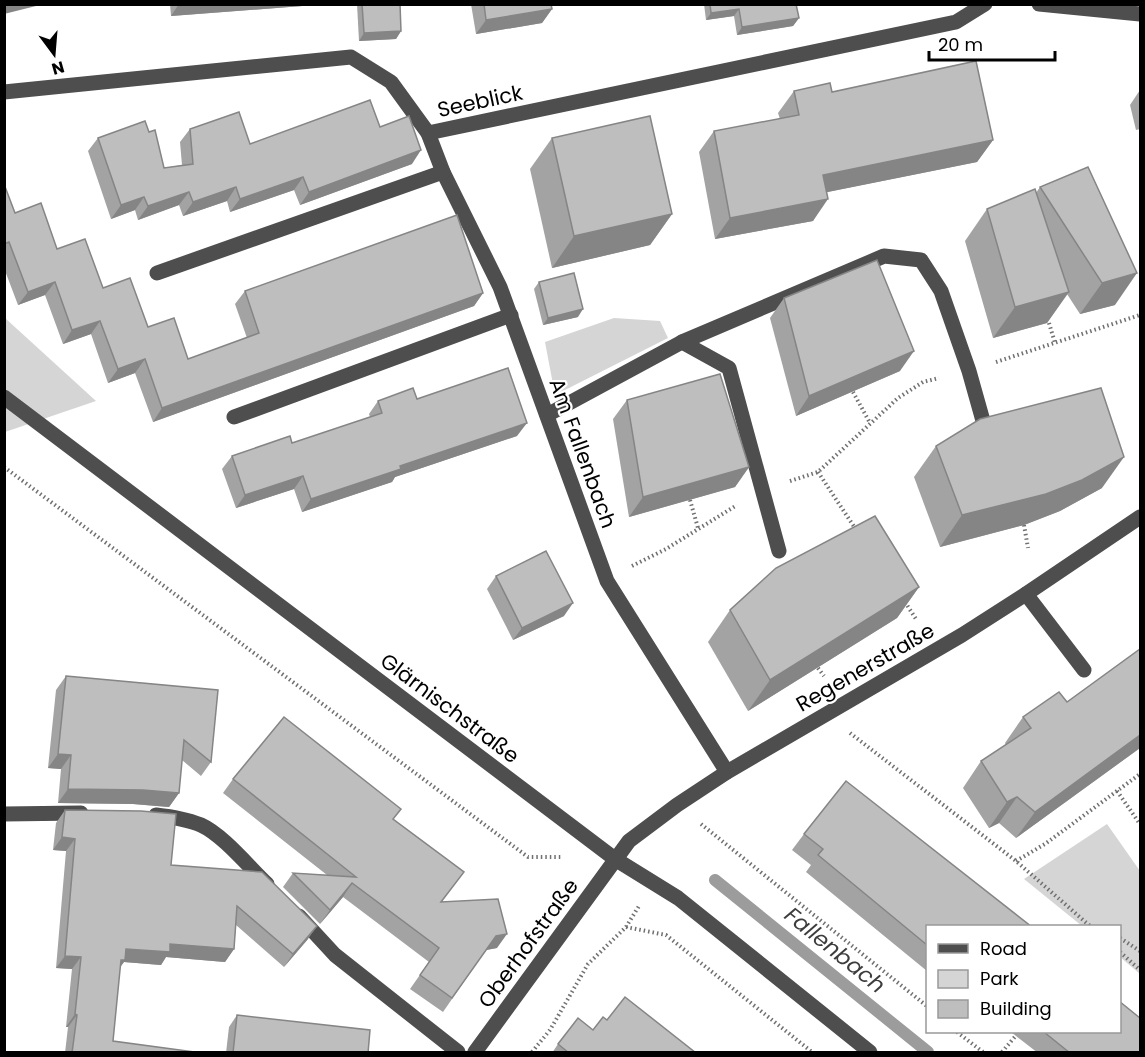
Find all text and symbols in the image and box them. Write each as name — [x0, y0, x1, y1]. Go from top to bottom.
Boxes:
north arrow — [24, 24, 84, 84]
scale bar — [929, 24, 1055, 62]
text: 20 m — [938, 32, 983, 57]
text: N — [49, 55, 67, 81]
street label: Seeblick — [435, 78, 525, 124]
street label: Am Fallenbach — [542, 374, 624, 532]
street label: Regenerstraße — [791, 616, 939, 718]
street label: Glärnischstraße — [374, 646, 526, 770]
street label: Oberhofstraße — [471, 872, 585, 1014]
water label: Fallenbach — [778, 900, 892, 1000]
legend — [926, 925, 1121, 1033]
text: Road — [980, 936, 1027, 961]
text: Park — [980, 966, 1019, 991]
text: Building — [980, 996, 1052, 1021]

